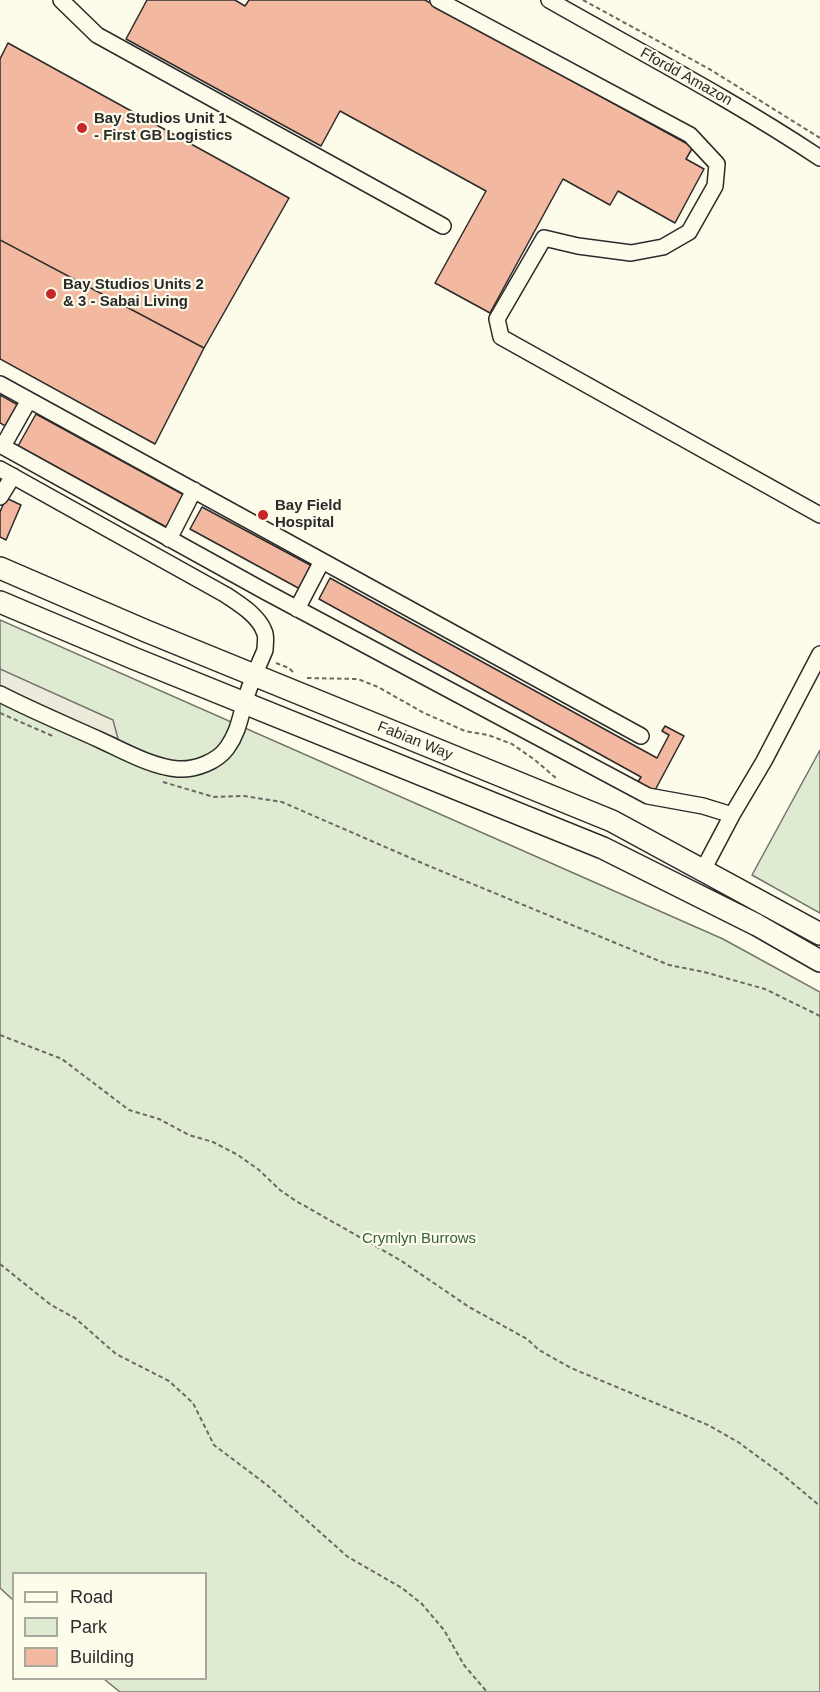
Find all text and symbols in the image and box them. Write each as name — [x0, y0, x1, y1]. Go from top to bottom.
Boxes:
street label: Ffordd Amazon — [637, 44, 735, 110]
place label: Bay Studios Unit 1 - First GB Logistics — [94, 110, 232, 145]
marker: Bay Studios Unit 1 - First GB Logistics — [75, 121, 89, 135]
place label: Bay Studios Units 2 & 3 - Sabai Living — [63, 276, 204, 311]
marker: Bay Studios Units 2 & 3 - Sabai Living — [44, 287, 58, 301]
place label: Bay Field Hospital — [275, 497, 342, 532]
marker: Bay Field Hospital — [256, 508, 270, 522]
street label: Fabian Way — [375, 718, 455, 764]
park label: Crymlyn Burrows — [362, 1230, 476, 1248]
legend — [12, 1572, 207, 1680]
text: Road — [70, 1587, 113, 1607]
text: Park — [70, 1617, 107, 1637]
text: Building — [70, 1647, 134, 1667]

